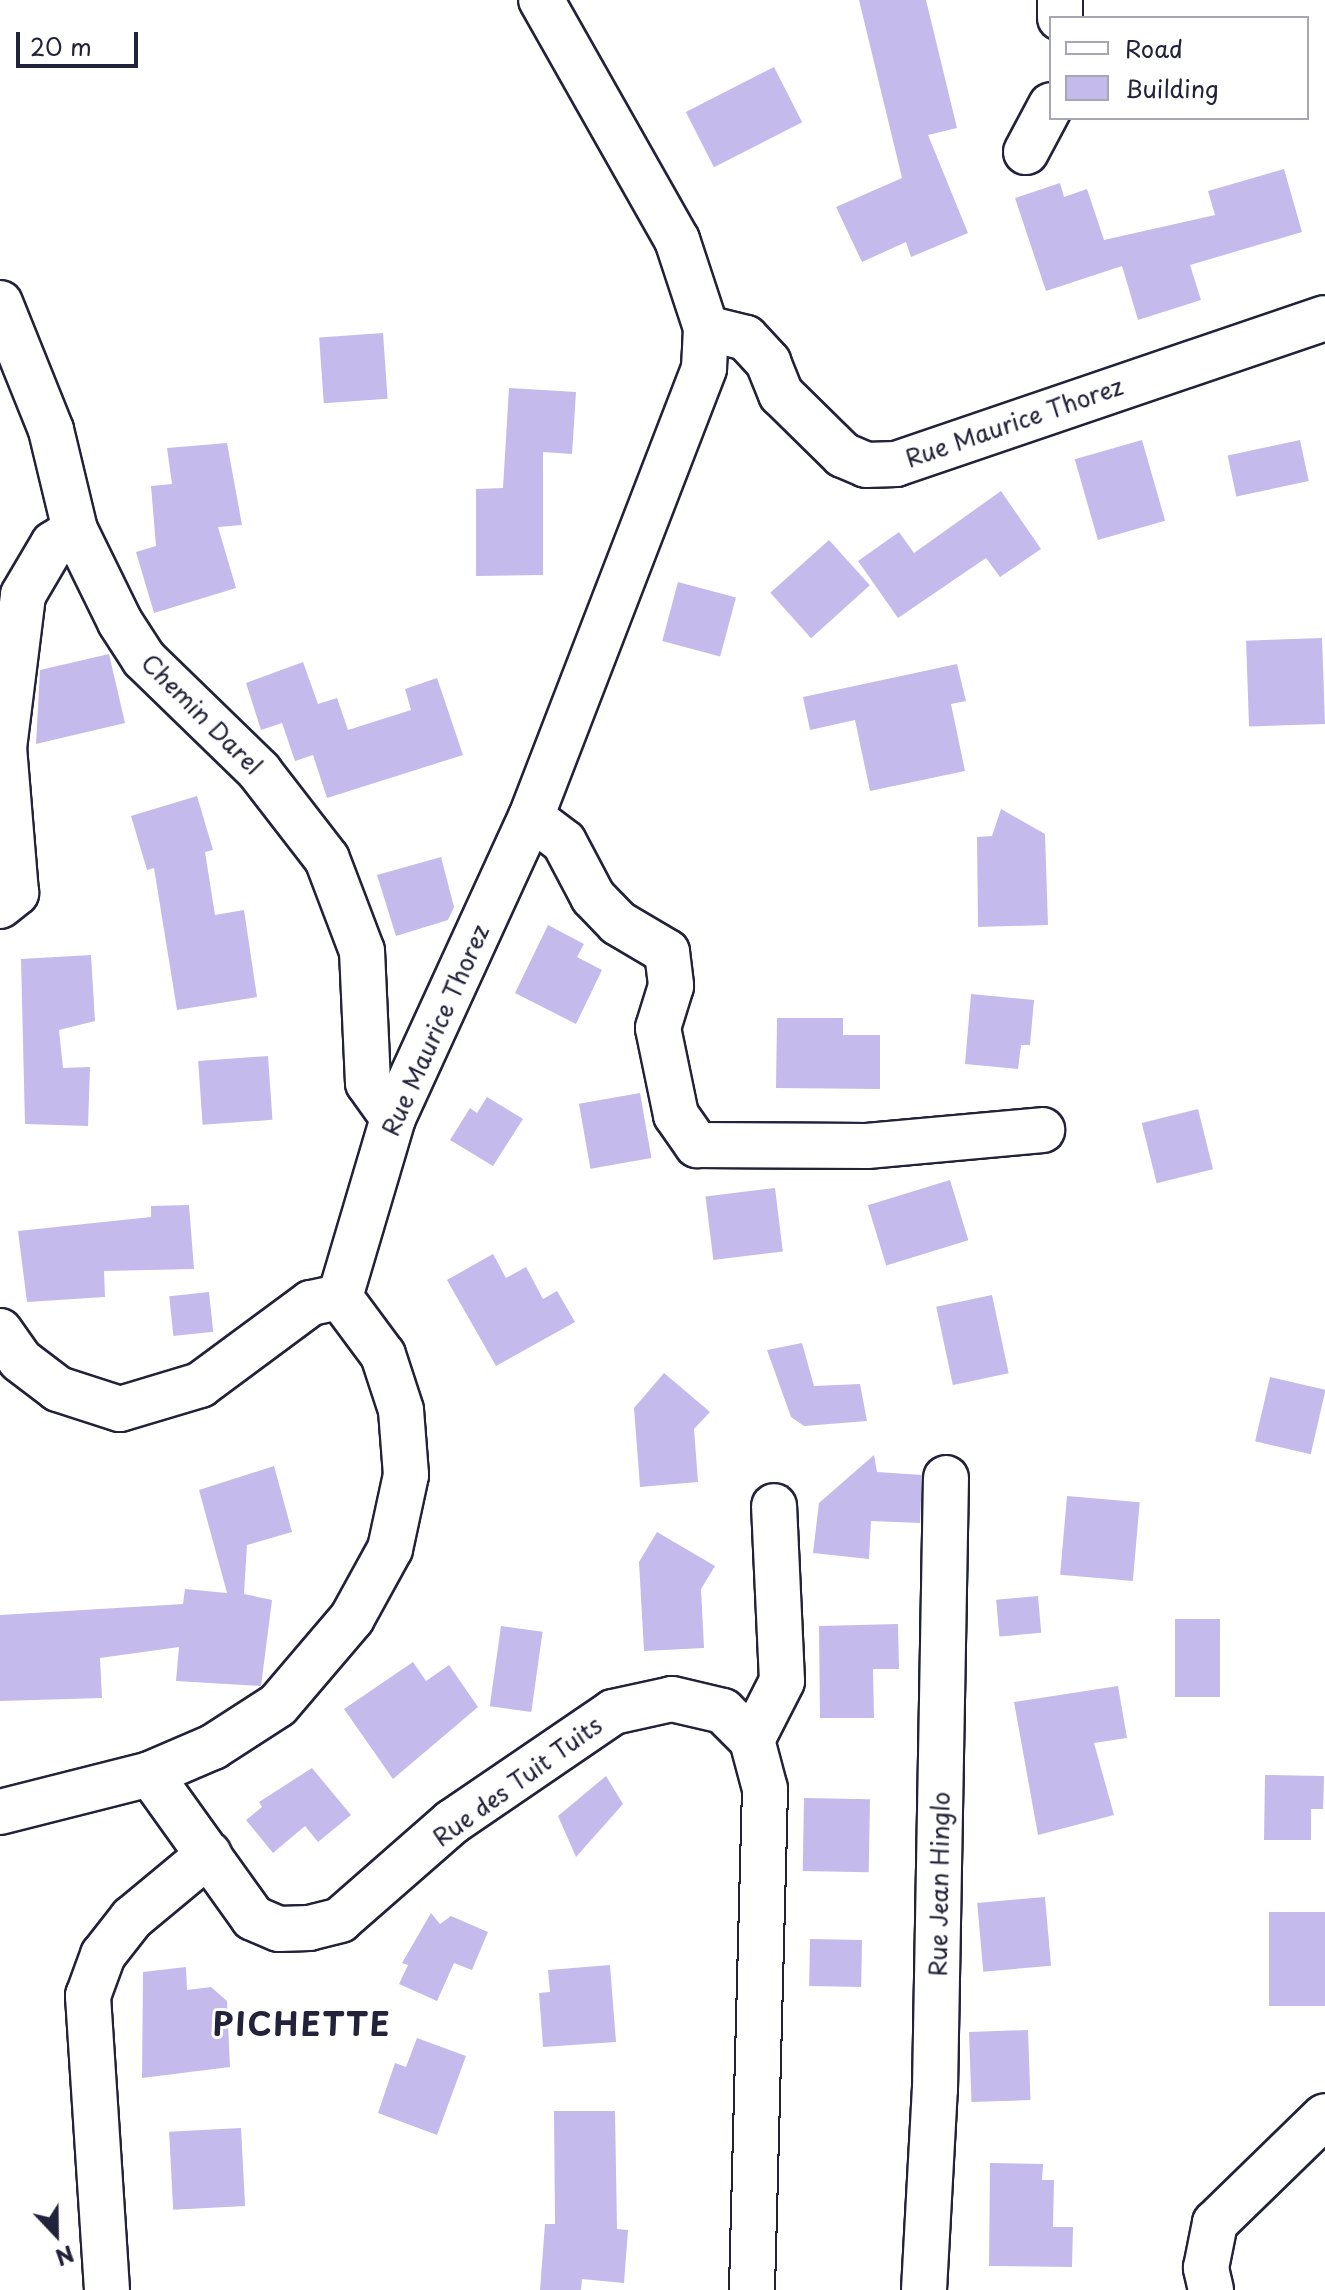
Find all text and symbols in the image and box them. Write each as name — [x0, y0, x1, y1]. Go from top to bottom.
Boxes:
scale bar — [20, 16, 142, 66]
legend — [1049, 16, 1309, 120]
text: 20 m — [30, 28, 92, 64]
text: Road — [1125, 30, 1183, 66]
text: Building — [1125, 70, 1219, 106]
street label: Rue Maurice Thorez — [900, 371, 1128, 473]
street label: Chemin Darel — [136, 648, 268, 780]
street label: Rue Maurice Thorez — [375, 918, 495, 1142]
street label: Rue des Tuit Tuits — [425, 1709, 609, 1853]
street label: Rue Jean Hinglo — [923, 1789, 955, 1979]
district label: PICHETTE — [212, 2004, 392, 2042]
north arrow — [16, 2194, 96, 2274]
text: N — [51, 2238, 79, 2275]

